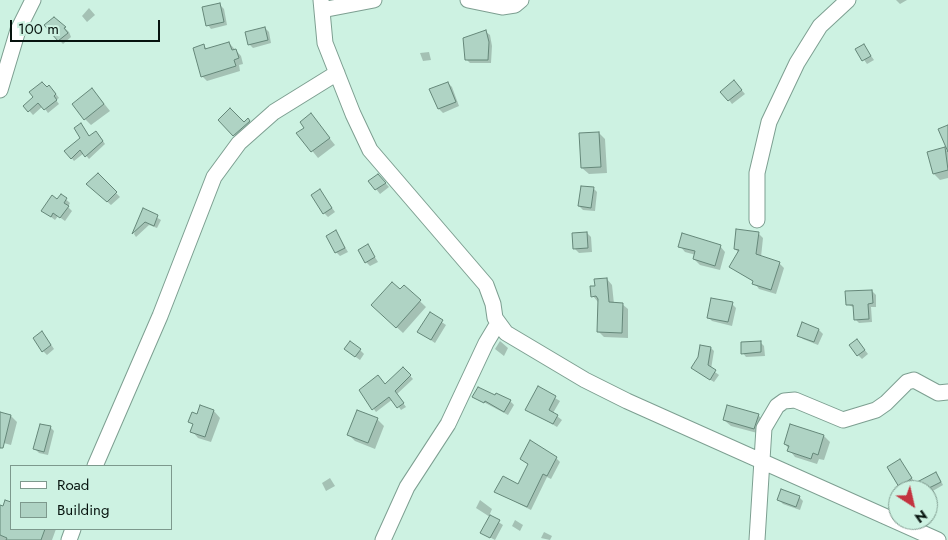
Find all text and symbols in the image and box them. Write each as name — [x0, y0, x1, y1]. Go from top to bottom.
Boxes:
scale bar — [12, 10, 162, 42]
text: 100 m — [18, 18, 59, 40]
legend — [10, 465, 172, 530]
text: Road — [57, 474, 89, 496]
north arrow — [888, 480, 938, 530]
text: Building — [57, 499, 109, 521]
text: N — [911, 505, 931, 528]

